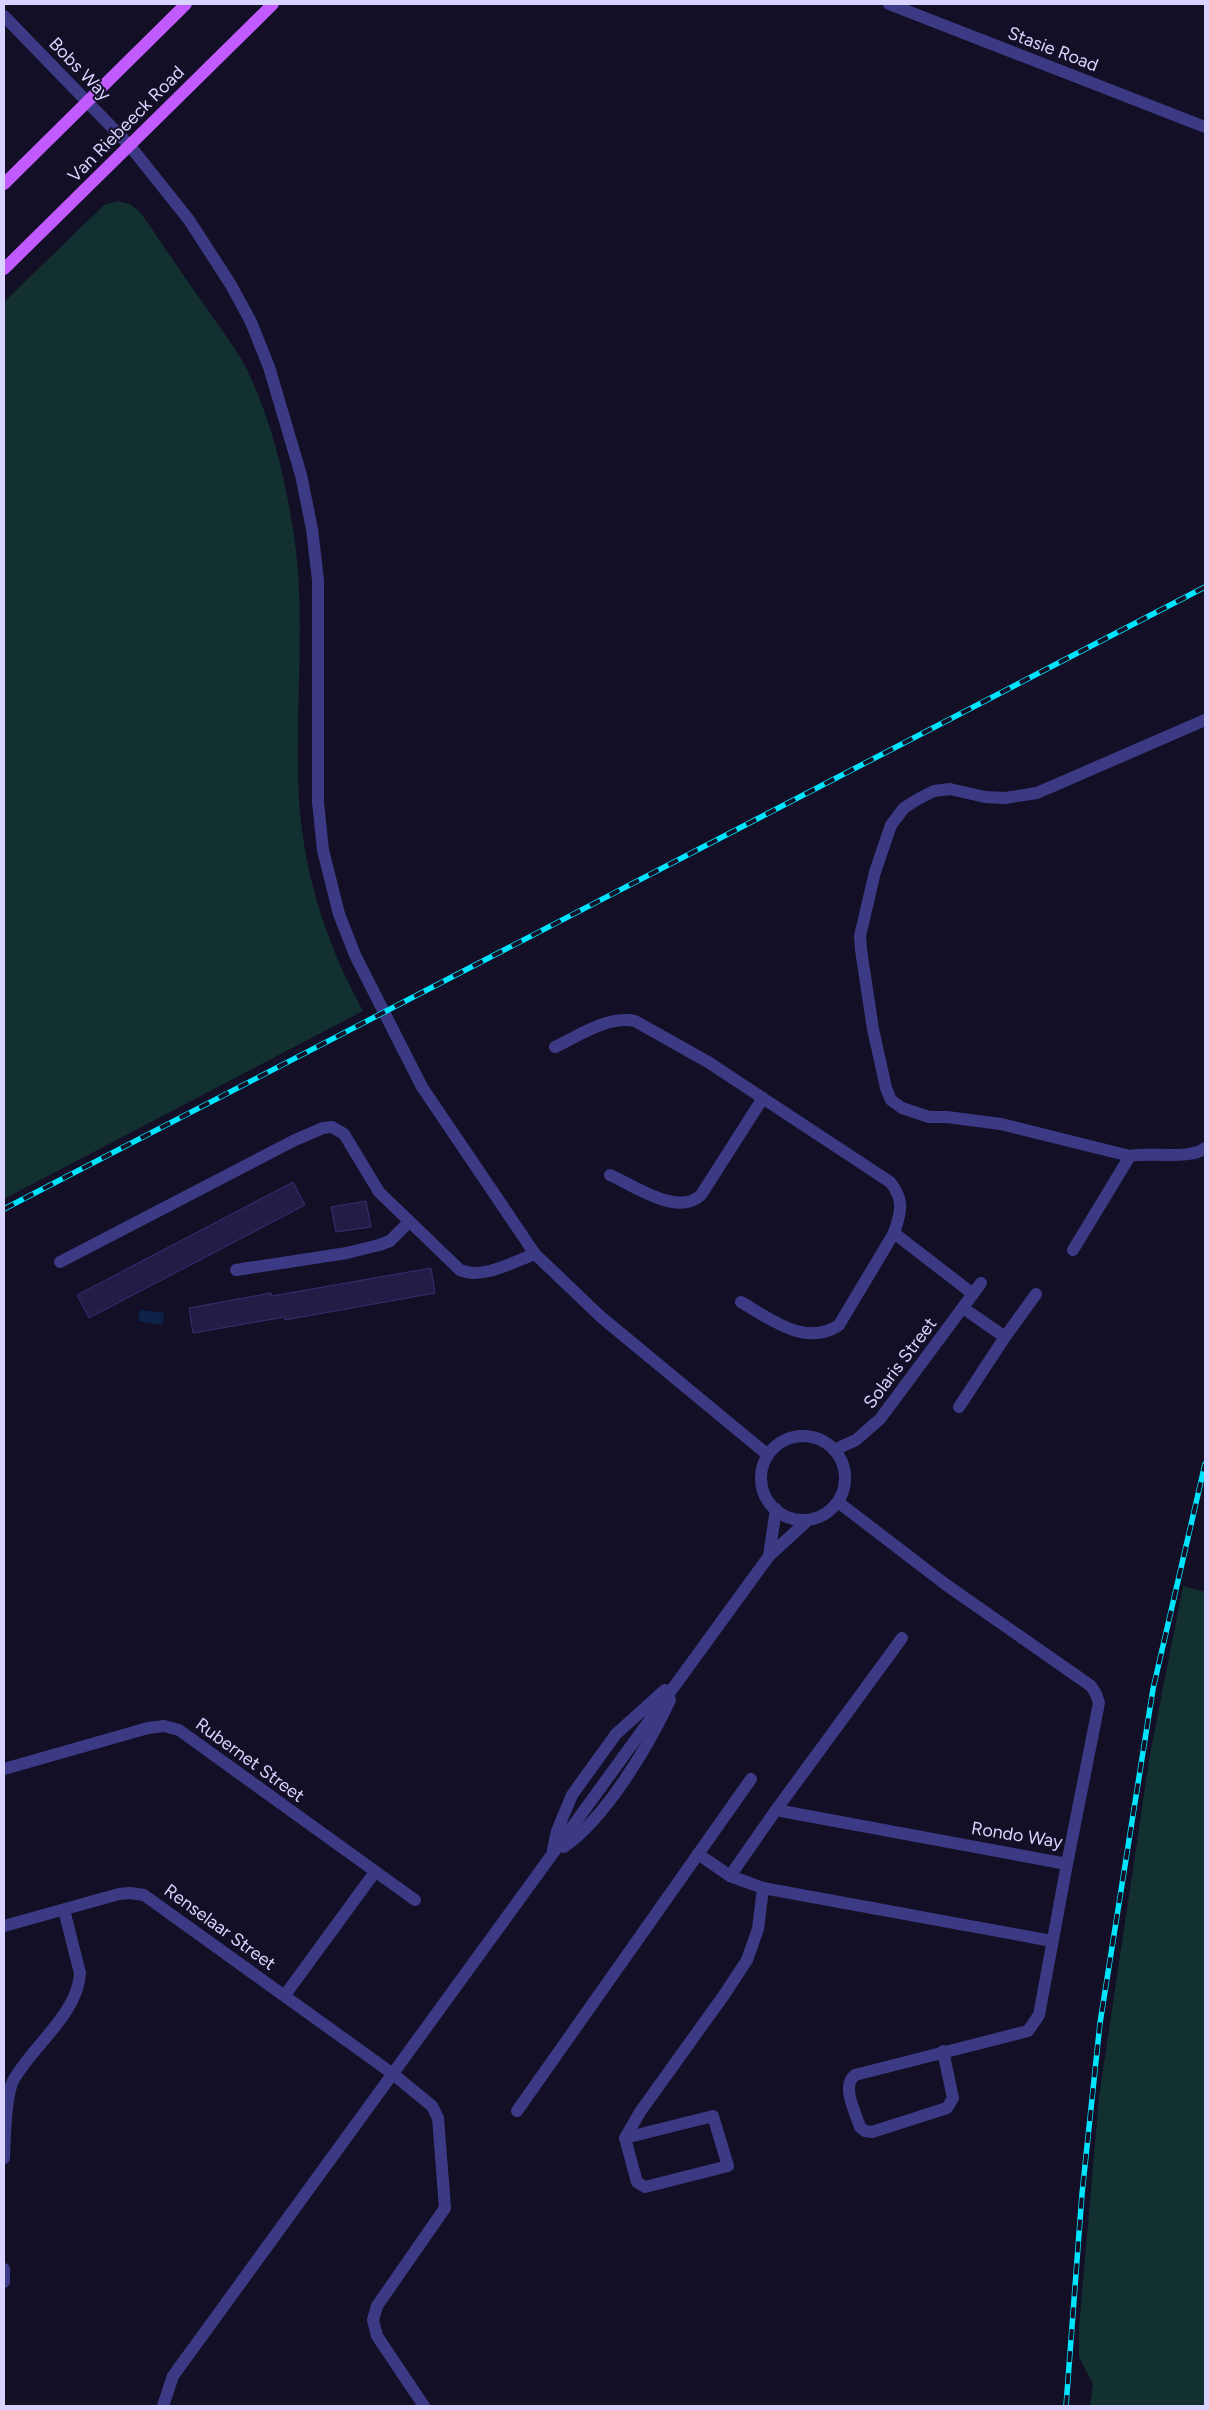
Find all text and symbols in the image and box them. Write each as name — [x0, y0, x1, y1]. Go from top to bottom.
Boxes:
street label: Stasie Road — [1005, 22, 1101, 76]
street label: Bobs Way — [44, 33, 116, 106]
street label: Van Riebeeck Road — [63, 61, 189, 187]
street label: Solaris Street — [859, 1313, 941, 1413]
street label: Rubernet Street — [191, 1713, 309, 1807]
street label: Rondo Way — [970, 1817, 1065, 1853]
street label: Renselaar Street — [160, 1879, 280, 1975]

